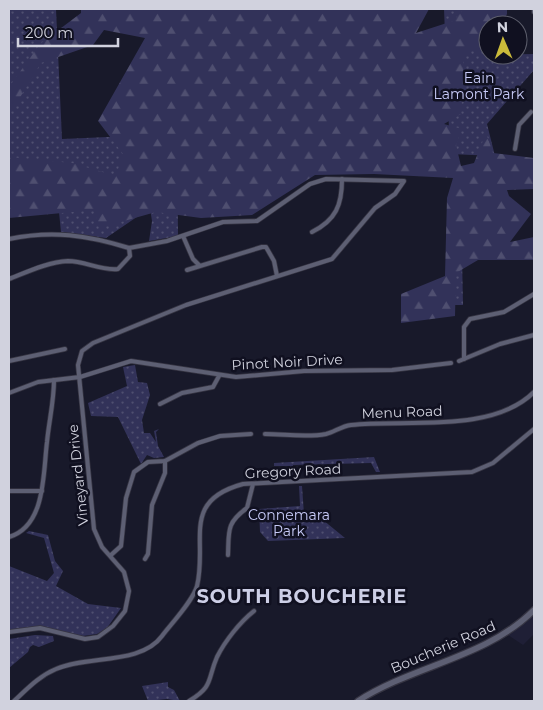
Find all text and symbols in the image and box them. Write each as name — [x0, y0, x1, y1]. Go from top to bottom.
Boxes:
scale bar — [18, 15, 118, 47]
north arrow — [478, 15, 528, 65]
text: N — [497, 18, 509, 36]
text: 200 m — [25, 23, 73, 42]
park label: Eain Lamont Park — [434, 69, 525, 103]
street label: Pinot Noir Drive — [231, 350, 343, 374]
street label: Menu Road — [361, 402, 443, 422]
street label: Vineyard Drive — [64, 423, 92, 527]
street label: Gregory Road — [244, 459, 342, 483]
park label: Connemara Park — [248, 506, 330, 540]
district label: SOUTH BOUCHERIE — [197, 585, 407, 608]
street label: Boucherie Road — [388, 617, 498, 677]

